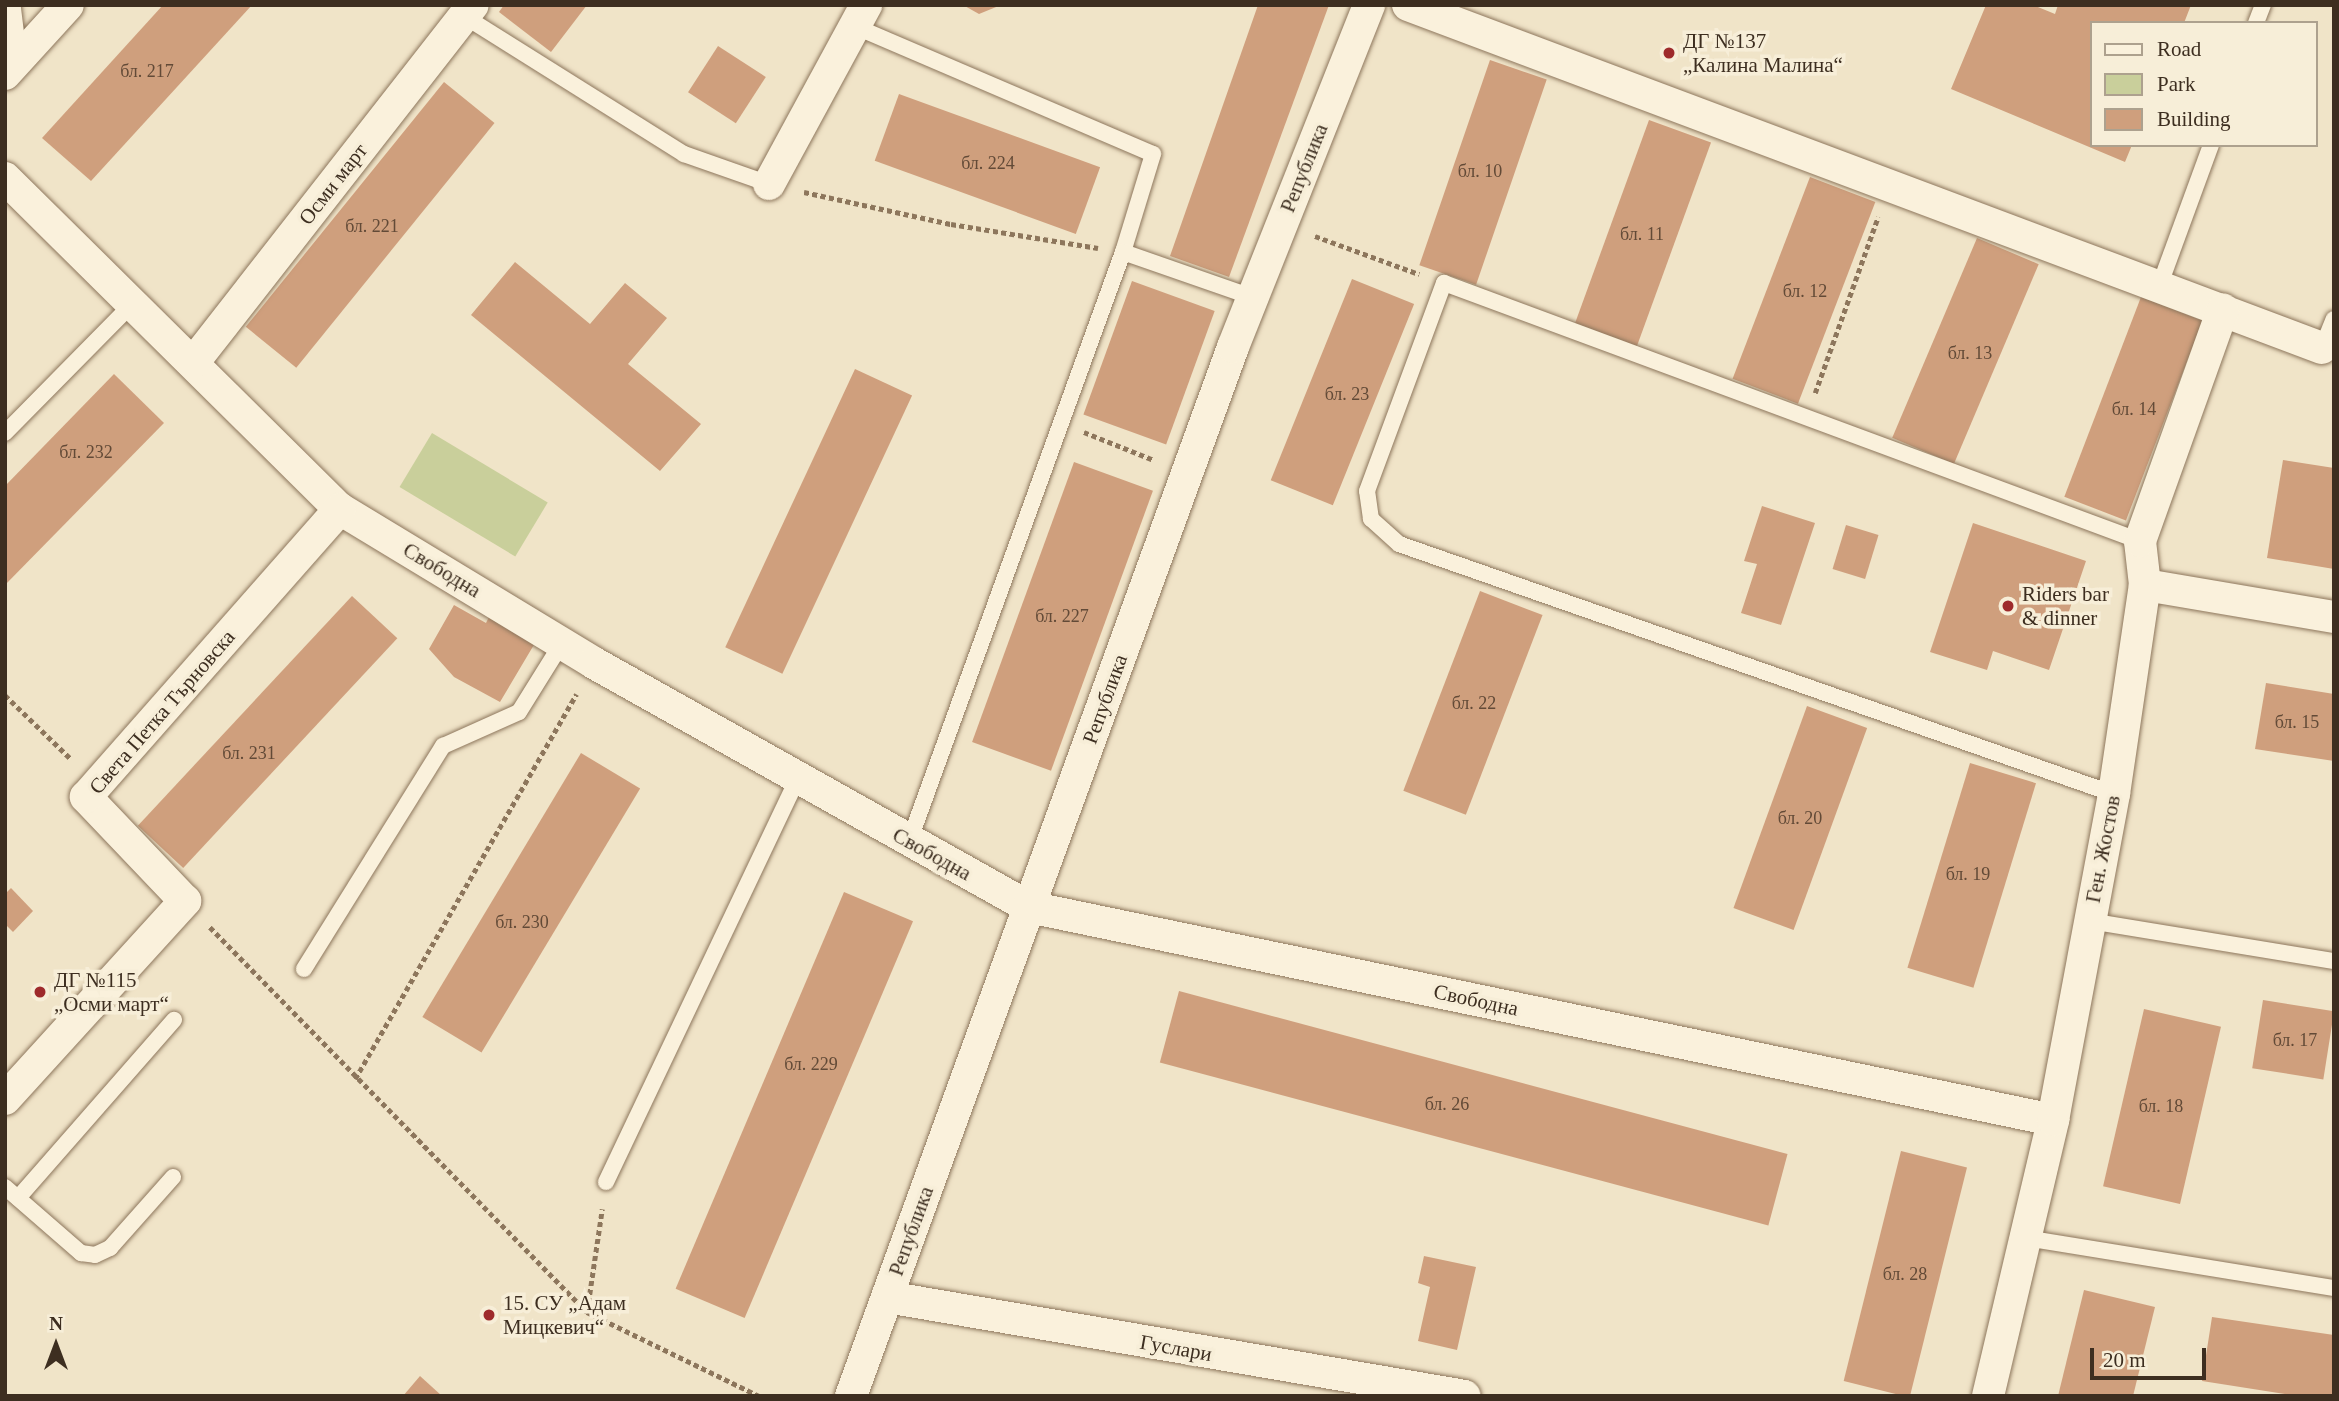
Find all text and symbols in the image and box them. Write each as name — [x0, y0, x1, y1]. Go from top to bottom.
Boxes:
legend — [2090, 21, 2318, 147]
place label: ДГ №137 „Калина Малина“ — [1683, 28, 1843, 78]
text: Road — [2157, 37, 2201, 61]
marker: ДГ №137 „Калина Малина“ — [1661, 45, 1677, 61]
house number: бл. 217 — [120, 60, 174, 82]
text: Park — [2157, 72, 2196, 96]
text: Building — [2157, 107, 2231, 131]
street label: Република — [1275, 120, 1333, 216]
street label: Осми март — [293, 138, 373, 230]
house number: бл. 224 — [961, 152, 1015, 174]
house number: бл. 10 — [1458, 160, 1502, 182]
house number: бл. 221 — [345, 215, 399, 237]
house number: бл. 11 — [1620, 223, 1664, 245]
house number: бл. 12 — [1783, 280, 1827, 302]
house number: бл. 13 — [1948, 342, 1992, 364]
house number: бл. 23 — [1325, 383, 1369, 405]
house number: бл. 14 — [2112, 398, 2156, 420]
house number: бл. 232 — [59, 441, 113, 463]
street label: Свободна — [399, 537, 485, 603]
place label: Riders bar & dinner — [2022, 581, 2109, 631]
marker: Riders bar & dinner — [2000, 598, 2016, 614]
house number: бл. 227 — [1035, 605, 1089, 627]
street label: Света Петка Търновска — [84, 625, 240, 799]
street label: Република — [1077, 651, 1133, 747]
house number: бл. 22 — [1452, 692, 1496, 714]
house number: бл. 15 — [2275, 711, 2319, 733]
house number: бл. 231 — [222, 742, 276, 764]
street label: Ген. Жостов — [2080, 793, 2126, 905]
house number: бл. 20 — [1778, 807, 1822, 829]
street label: Свободна — [888, 822, 976, 886]
house number: бл. 19 — [1946, 863, 1990, 885]
house number: бл. 230 — [495, 911, 549, 933]
place label: ДГ №115 „Осми март“ — [54, 967, 169, 1017]
street label: Свободна — [1431, 979, 1521, 1021]
marker: ДГ №115 „Осми март“ — [32, 984, 48, 1000]
house number: бл. 17 — [2273, 1029, 2317, 1051]
house number: бл. 229 — [784, 1053, 838, 1075]
house number: бл. 26 — [1425, 1093, 1469, 1115]
house number: бл. 18 — [2139, 1095, 2183, 1117]
street label: Република — [883, 1183, 939, 1279]
house number: бл. 28 — [1883, 1263, 1927, 1285]
place label: 15. СУ „Адам Мицкевич“ — [503, 1290, 626, 1340]
marker: 15. СУ „Адам Мицкевич“ — [481, 1307, 497, 1323]
north arrow — [21, 1310, 91, 1380]
text: N — [49, 1313, 63, 1334]
street label: Гуслари — [1138, 1329, 1214, 1367]
scale bar — [2094, 1334, 2210, 1378]
text: 20 m — [2103, 1348, 2146, 1372]

